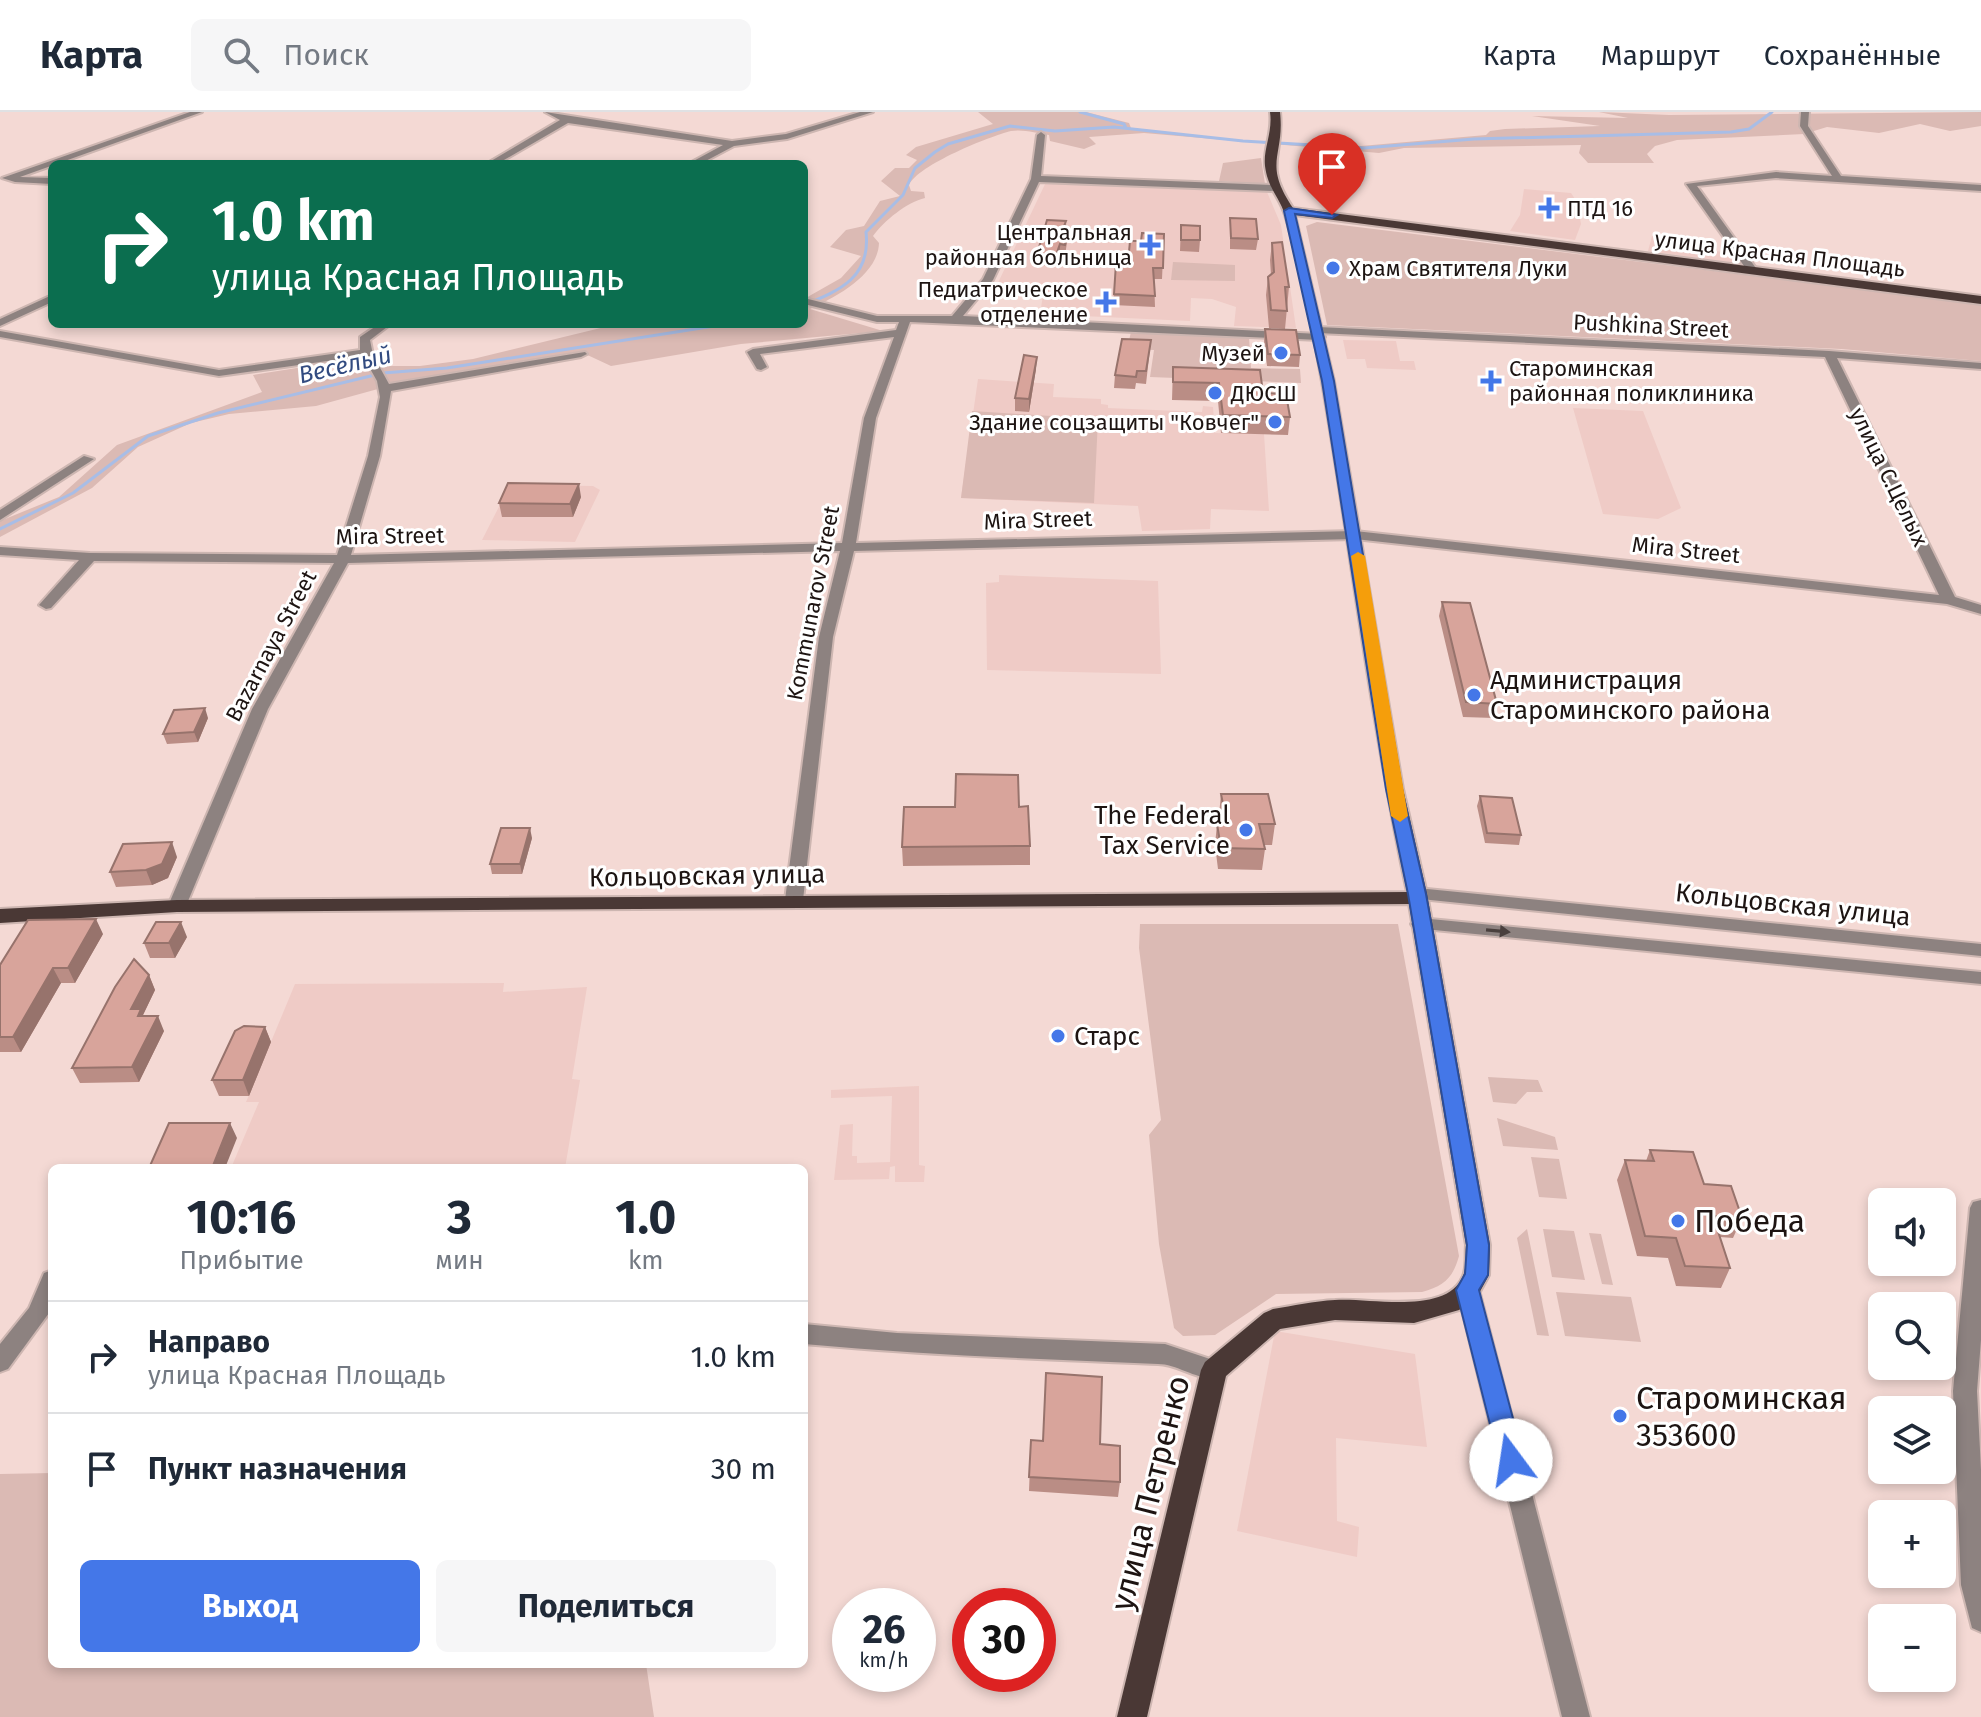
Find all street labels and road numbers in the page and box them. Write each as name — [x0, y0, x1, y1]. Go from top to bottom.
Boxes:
street label: улица Красная Площадь — [1653, 225, 1907, 283]
street label: Pushkina Street — [1572, 308, 1730, 344]
street label: улица С.Целых — [1844, 403, 1934, 551]
street label: Kommunarov Street — [781, 503, 845, 703]
street label: Mira Street — [983, 505, 1093, 535]
street label: Mira Street — [336, 522, 445, 550]
street label: Mira Street — [1631, 531, 1741, 569]
street label: Bazarnaya Street — [220, 566, 322, 726]
street label: Кольцовская улица — [589, 858, 825, 894]
street label: Кольцовская улица — [1674, 877, 1912, 933]
street label: улица Петренко — [1102, 1372, 1198, 1614]

